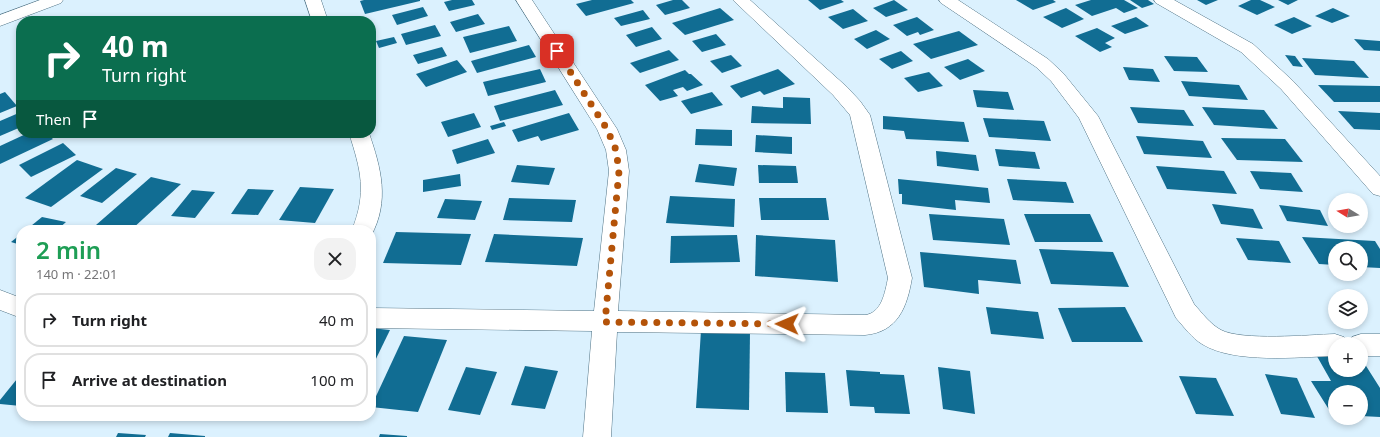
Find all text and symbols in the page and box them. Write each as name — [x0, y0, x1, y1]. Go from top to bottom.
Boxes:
text: 40 m — [102, 27, 169, 65]
icon: right — [36, 32, 88, 84]
pin — [540, 34, 574, 68]
icon: arrive — [546, 40, 568, 62]
text: Turn right — [102, 63, 186, 87]
icon: arrive — [79, 108, 101, 130]
text: Then — [36, 109, 71, 129]
north arrow — [1328, 193, 1368, 233]
map controls — [1328, 193, 1368, 425]
text: 2 min — [36, 233, 101, 266]
button: close — [314, 238, 356, 280]
button: search — [1328, 241, 1368, 281]
text: 140 m · 22:01 — [36, 265, 117, 283]
button: layers — [1328, 289, 1368, 329]
position arrow — [766, 303, 808, 345]
icon: right — [38, 309, 60, 331]
text: Turn right — [72, 310, 147, 330]
text: 40 m — [319, 310, 354, 330]
button: + — [1328, 337, 1368, 377]
icon: arrive — [38, 369, 60, 391]
text: Arrive at destination — [72, 370, 227, 390]
text: 100 m — [310, 370, 354, 390]
button: − — [1328, 385, 1368, 425]

